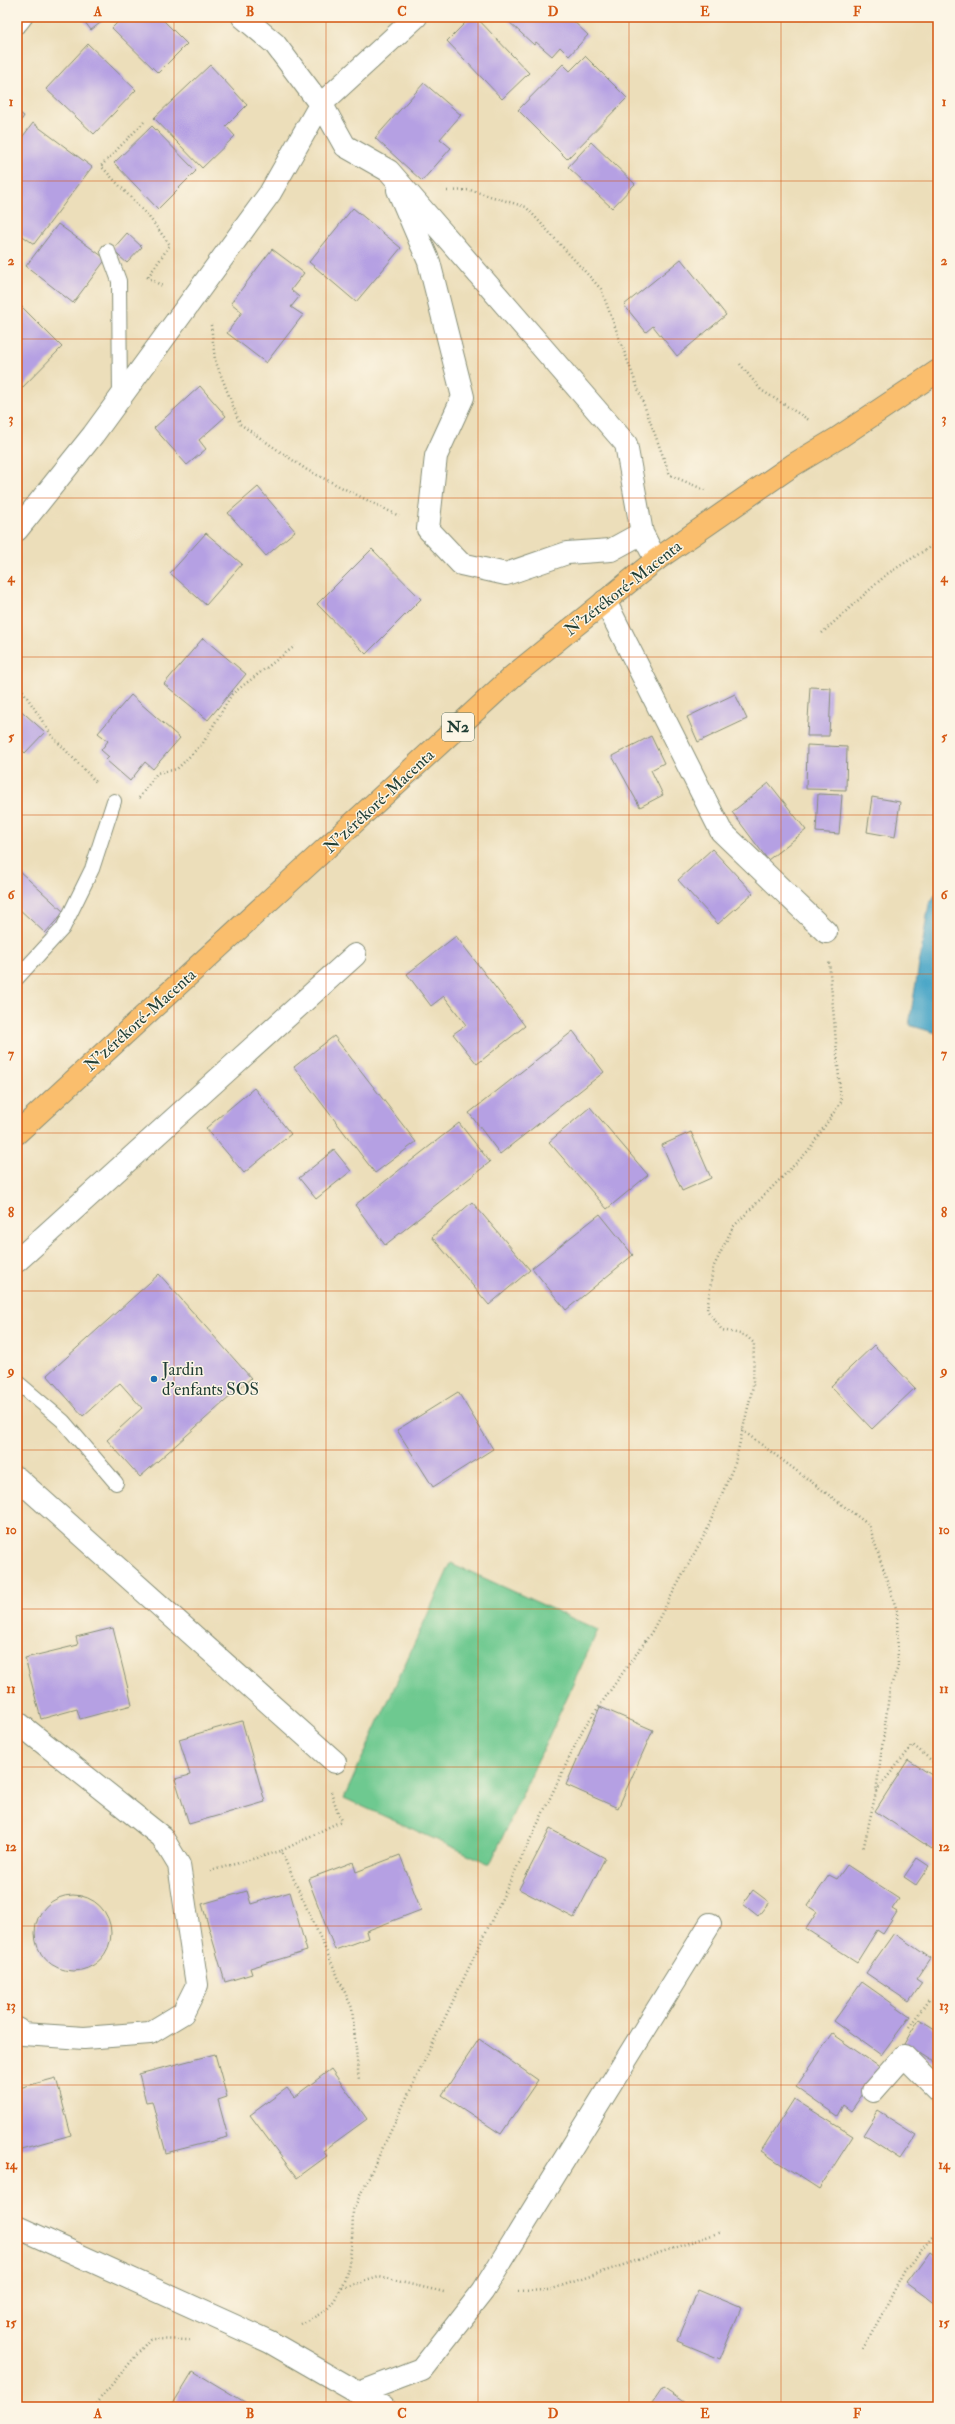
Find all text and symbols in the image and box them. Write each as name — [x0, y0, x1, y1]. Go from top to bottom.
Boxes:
text: A — [93, 4, 103, 20]
text: B — [246, 4, 254, 20]
text: C — [397, 4, 407, 20]
text: D — [548, 4, 559, 20]
text: E — [700, 4, 710, 20]
text: F — [853, 4, 862, 20]
text: 1 — [9, 94, 14, 110]
text: 1 — [942, 94, 947, 110]
text: 2 — [8, 253, 15, 269]
text: 2 — [941, 253, 948, 269]
text: 3 — [9, 411, 14, 427]
text: 3 — [942, 411, 947, 427]
street label: N'zérékoré-Macenta — [560, 535, 687, 640]
text: 4 — [6, 570, 15, 586]
text: 4 — [939, 570, 948, 586]
road number: N2 — [442, 713, 474, 741]
text: 5 — [8, 729, 14, 745]
text: 5 — [941, 729, 947, 745]
street label: N'zérékoré-Macenta — [319, 744, 439, 858]
text: 6 — [8, 887, 16, 903]
text: 6 — [941, 887, 949, 903]
street label: N'zérékoré-Macenta — [80, 964, 201, 1076]
text: 7 — [8, 1046, 15, 1062]
text: 7 — [941, 1046, 948, 1062]
text: 8 — [8, 1205, 14, 1221]
text: 8 — [941, 1205, 947, 1221]
place label: Jardin d'enfants SOS — [161, 1359, 259, 1400]
text: 9 — [6, 1363, 15, 1379]
text: 9 — [939, 1363, 948, 1379]
marker: Jardin d'enfants SOS — [149, 1374, 159, 1384]
text: 10 — [5, 1522, 17, 1538]
text: 10 — [938, 1522, 950, 1538]
text: 11 — [6, 1681, 16, 1697]
text: 11 — [939, 1681, 949, 1697]
text: 12 — [5, 1839, 17, 1855]
text: 12 — [938, 1839, 950, 1855]
text: 13 — [6, 1998, 16, 2014]
text: 13 — [939, 1998, 949, 2014]
text: 14 — [5, 2157, 18, 2173]
text: 14 — [938, 2157, 951, 2173]
text: 15 — [6, 2315, 16, 2331]
text: 15 — [939, 2315, 949, 2331]
text: A — [93, 2406, 103, 2422]
text: B — [246, 2406, 254, 2422]
text: C — [397, 2406, 407, 2422]
text: D — [548, 2406, 559, 2422]
text: E — [700, 2406, 710, 2422]
text: F — [853, 2406, 862, 2422]

